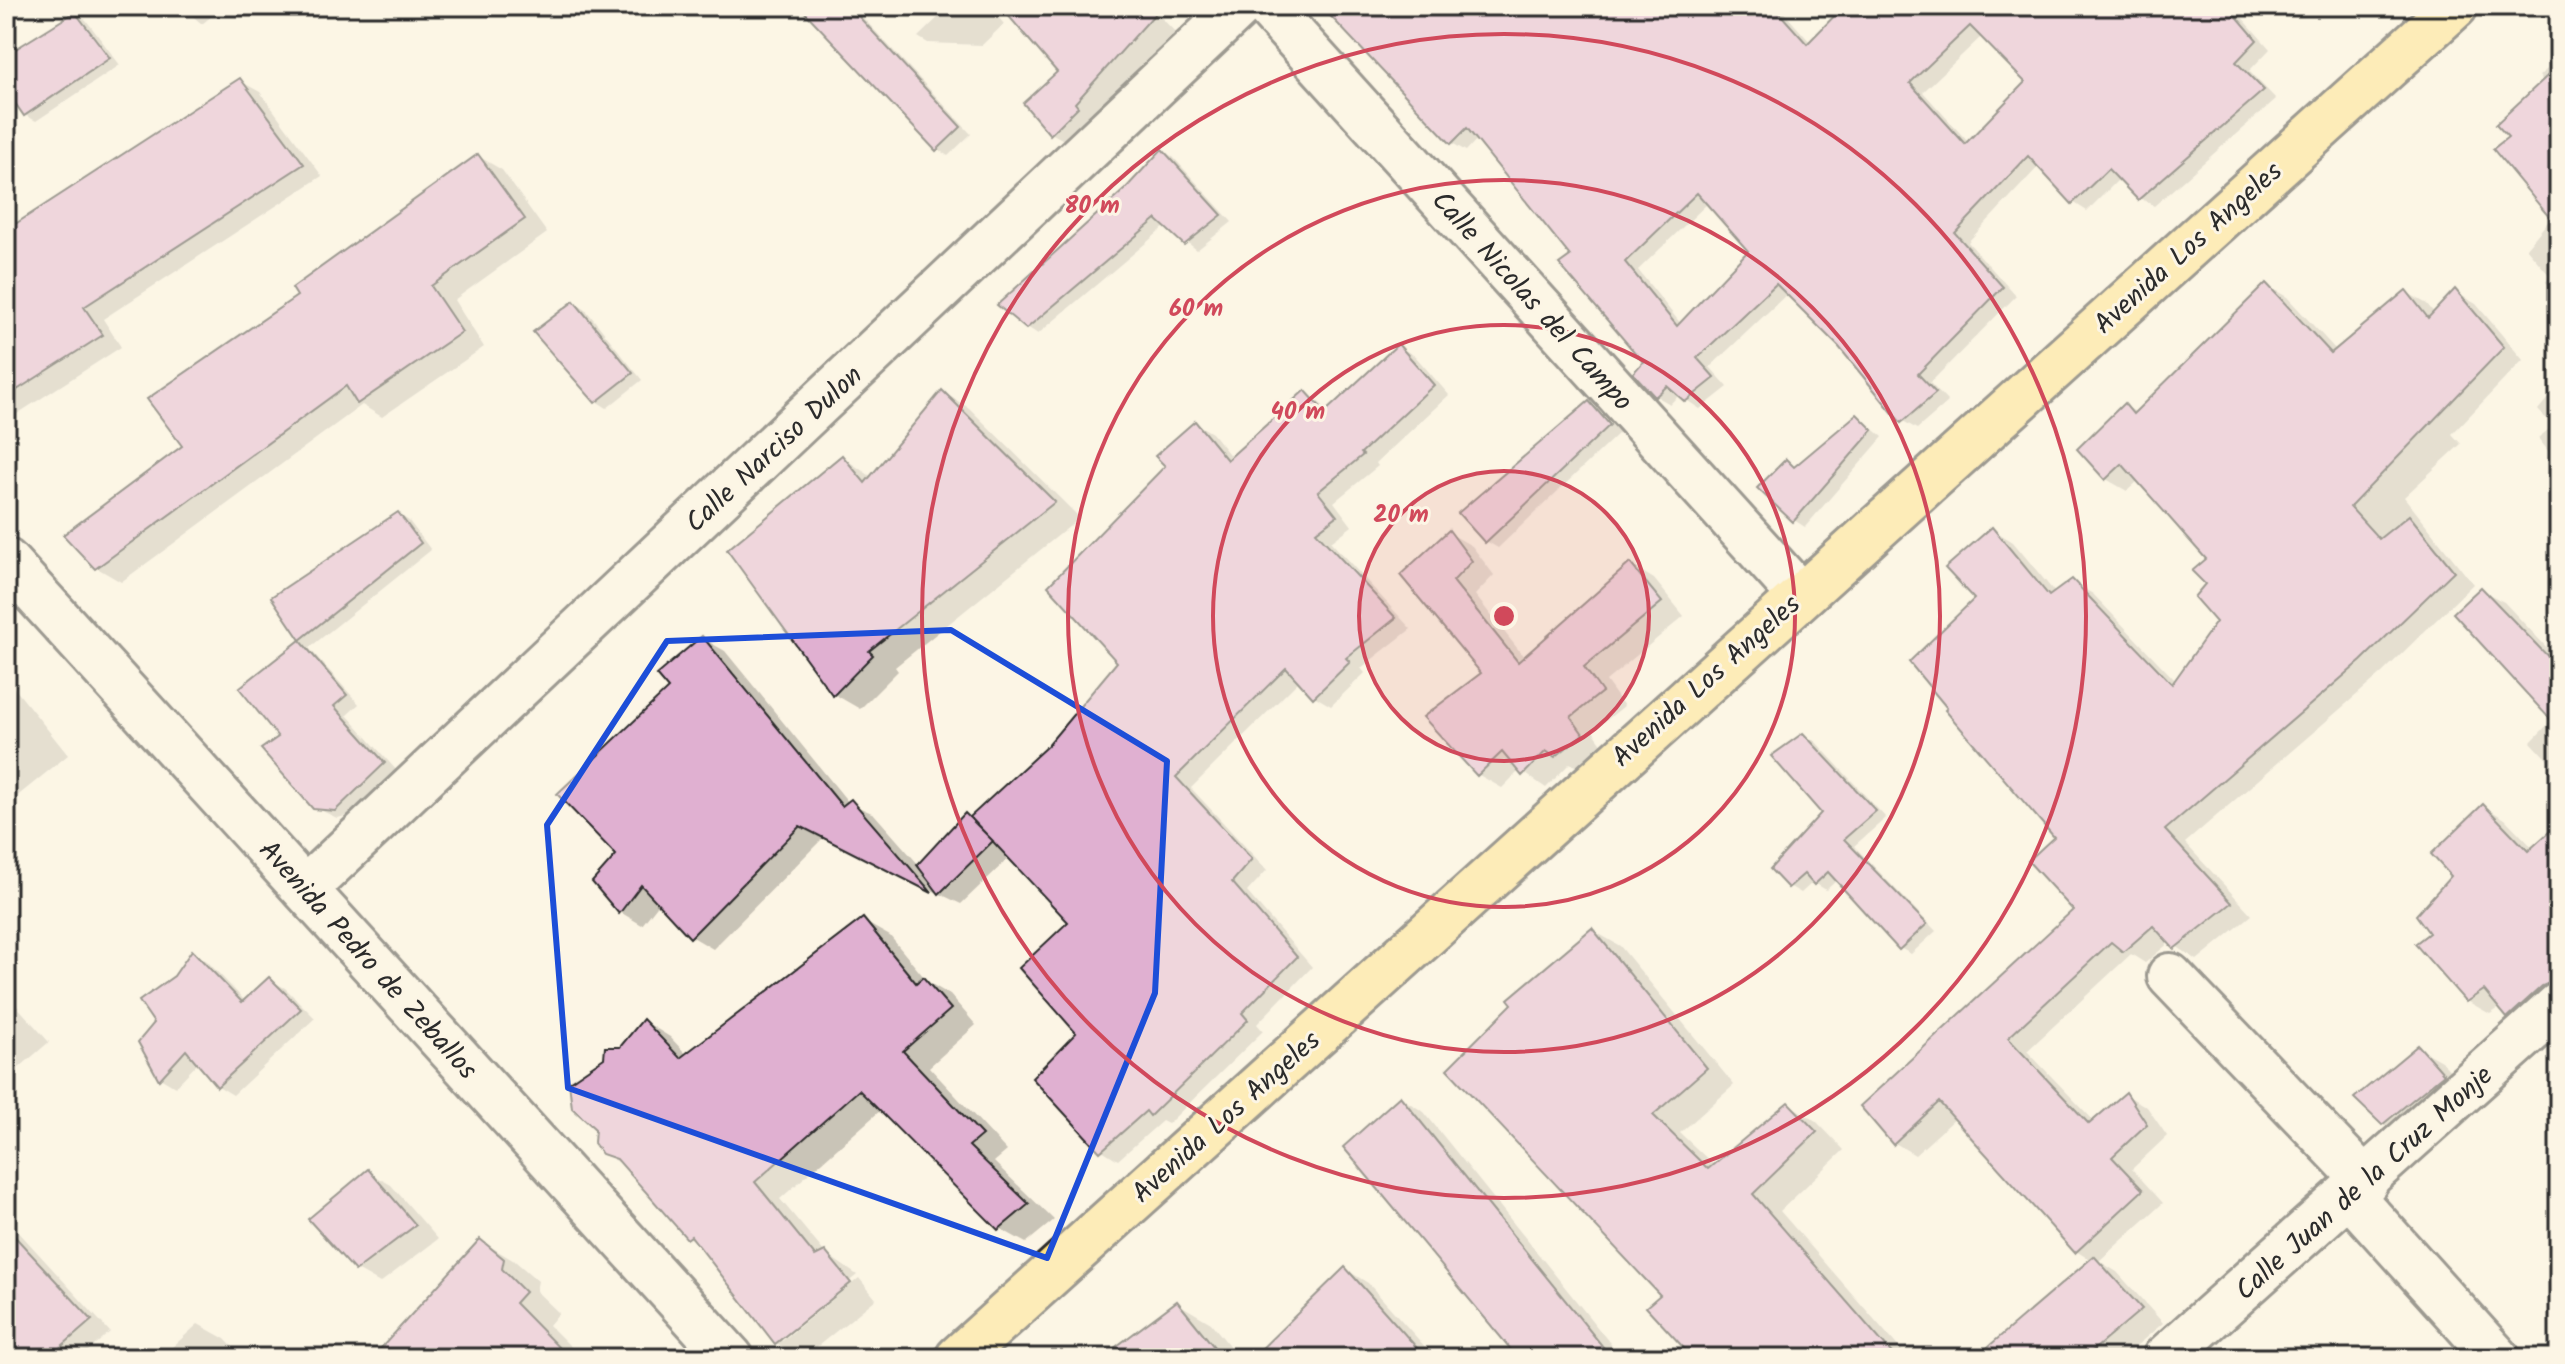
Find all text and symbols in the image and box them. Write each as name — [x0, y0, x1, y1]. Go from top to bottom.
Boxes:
street label: Avenida Los Angeles — [2084, 151, 2294, 346]
street label: Calle Nicolas del Campo — [1419, 181, 1643, 422]
text: 80 m — [1064, 187, 1120, 226]
text: 60 m — [1169, 290, 1223, 329]
street label: Calle Narciso Dulon — [675, 355, 874, 545]
text: 40 m — [1271, 393, 1325, 432]
text: 20 m — [1373, 496, 1429, 535]
street label: Avenida Los Angeles — [1602, 584, 1812, 779]
centre of rings — [1490, 602, 1518, 630]
street label: Avenida Pedro de Zeballos — [247, 830, 488, 1091]
street label: Avenida Los Angeles — [1122, 1020, 1332, 1215]
street label: Calle Juan de la Cruz Monje — [2225, 1055, 2504, 1313]

